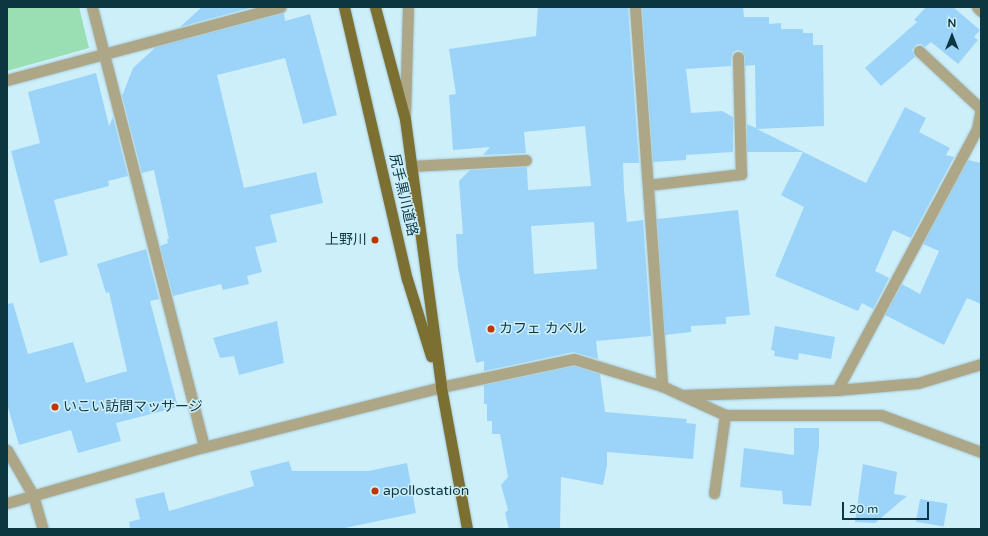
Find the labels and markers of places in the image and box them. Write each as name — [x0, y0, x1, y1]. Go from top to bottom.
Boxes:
place label: 上野川 — [325, 232, 367, 248]
marker: 上野川 — [370, 235, 380, 245]
place label: カフェ カペル — [499, 321, 587, 337]
marker: カフェ カペル — [486, 324, 496, 334]
place label: いこい訪問マッサージ — [63, 399, 203, 415]
marker: いこい訪問マッサージ — [50, 402, 60, 412]
place label: apollostation — [383, 483, 469, 499]
marker: apollostation — [370, 486, 380, 496]

